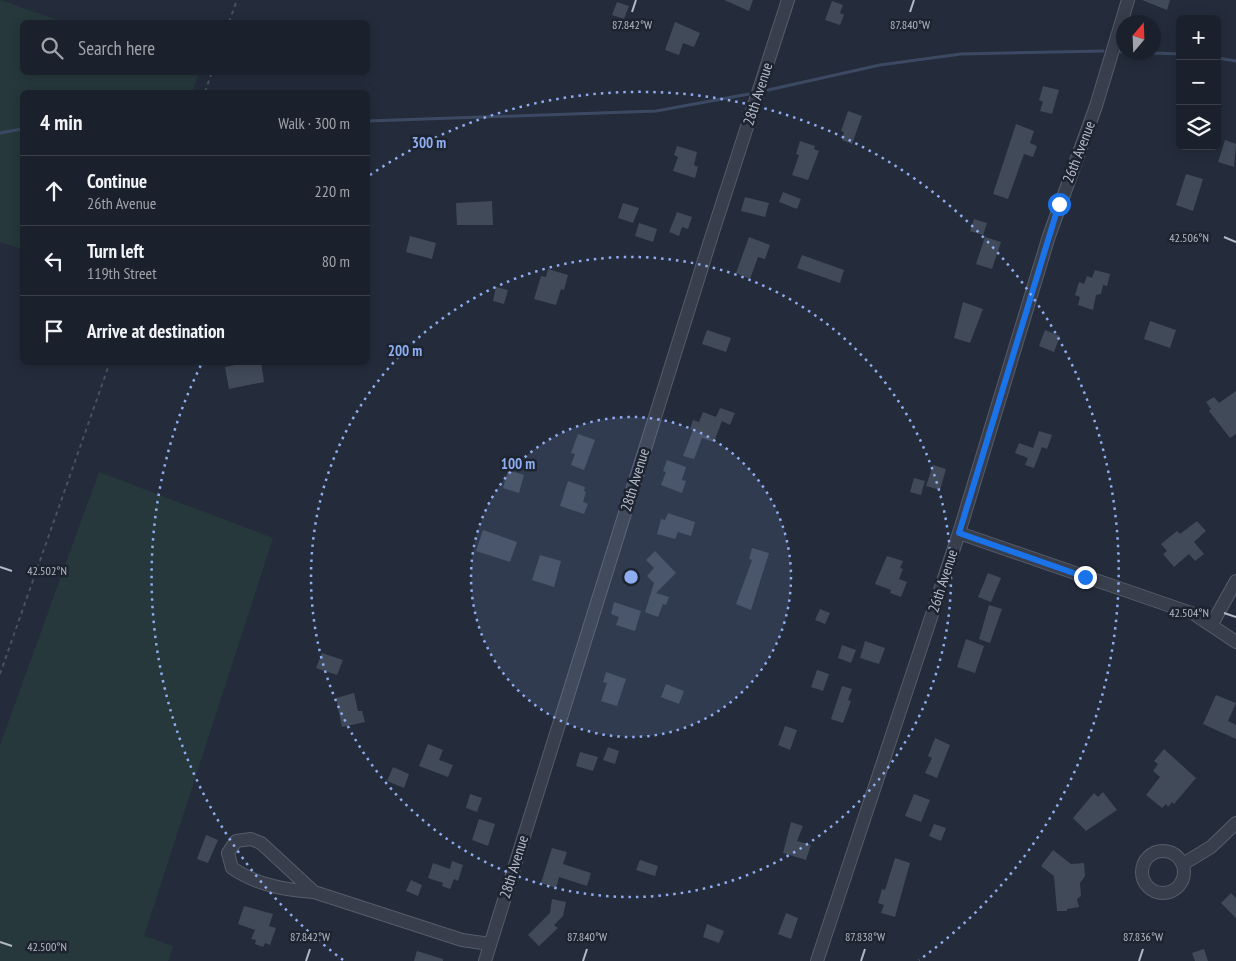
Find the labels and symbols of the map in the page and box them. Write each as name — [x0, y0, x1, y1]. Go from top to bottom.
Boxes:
north arrow — [1116, 15, 1161, 60]
text: 87.842°W — [612, 17, 652, 32]
text: 87.840°W — [890, 17, 930, 32]
street label: 28th Avenue — [738, 60, 777, 128]
street label: 26th Avenue — [1058, 118, 1099, 186]
text: 300 m — [412, 133, 446, 152]
route start — [1048, 193, 1071, 216]
text: 42.506°N — [1169, 230, 1209, 245]
text: 200 m — [388, 341, 422, 360]
street label: 28th Avenue — [616, 446, 653, 514]
text: 100 m — [501, 454, 535, 473]
street label: 26th Avenue — [923, 547, 962, 615]
text: 42.502°N — [27, 563, 67, 578]
route end — [1074, 566, 1097, 589]
centre of rings — [622, 568, 640, 586]
text: 42.504°N — [1169, 605, 1209, 620]
street label: 28th Avenue — [495, 833, 532, 901]
text: 87.842°W — [290, 929, 330, 944]
text: 87.840°W — [567, 929, 607, 944]
text: 87.838°W — [845, 929, 885, 944]
text: 87.836°W — [1123, 929, 1163, 944]
text: 42.500°N — [27, 939, 67, 954]

